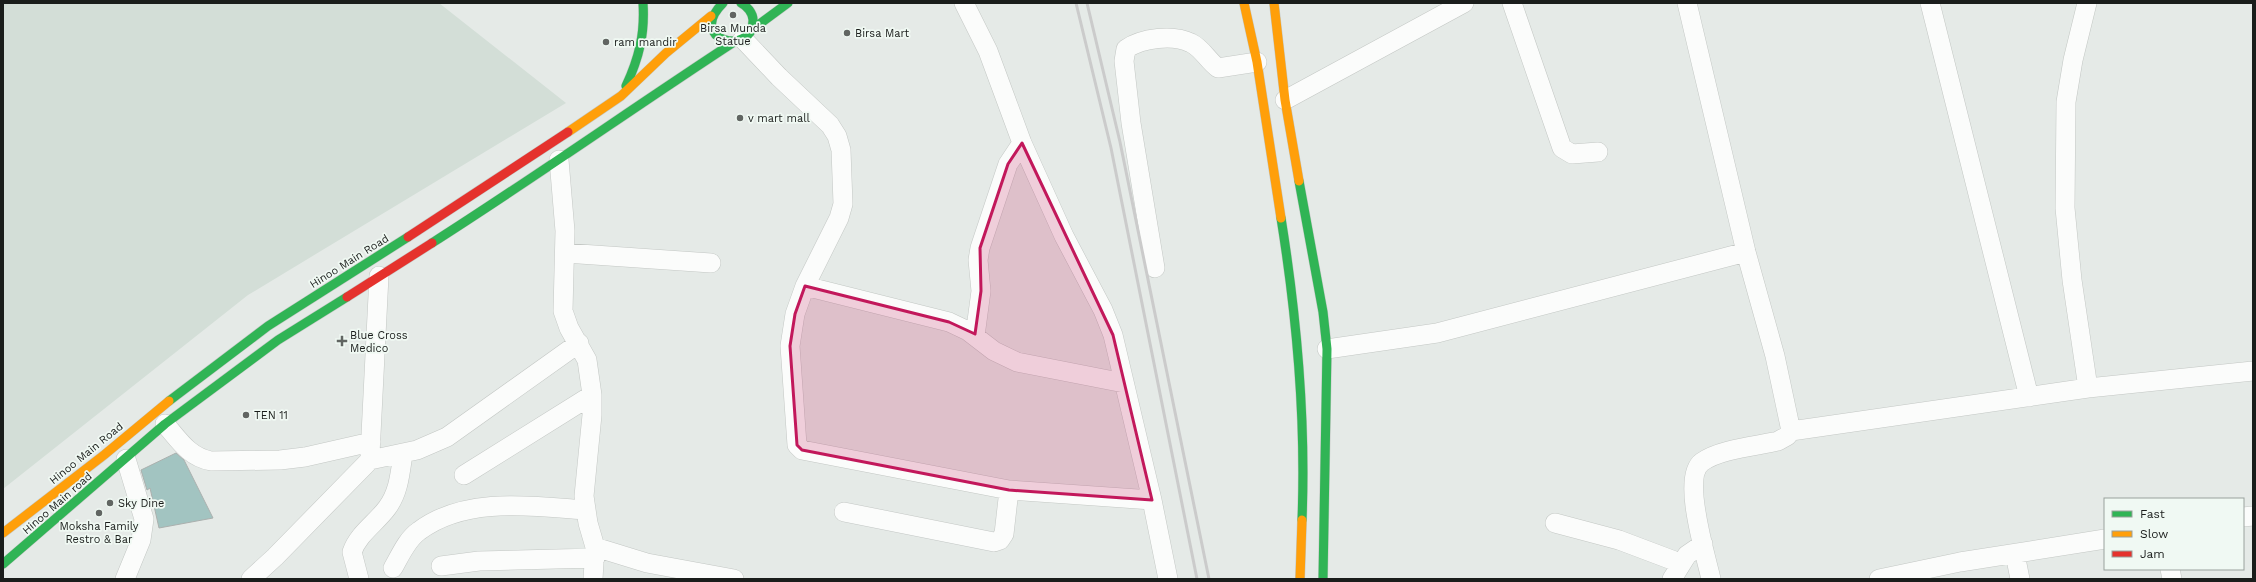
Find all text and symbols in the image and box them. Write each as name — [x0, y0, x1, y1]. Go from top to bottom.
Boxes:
marker: Birsa Munda Statue — [728, 10, 738, 20]
place label: Birsa Munda Statue — [700, 22, 766, 48]
place label: Birsa Mart — [855, 27, 910, 40]
marker: Birsa Mart — [842, 28, 852, 38]
place label: ram mandir — [614, 36, 677, 49]
marker: ram mandir — [601, 37, 611, 47]
place label: v mart mall — [748, 112, 810, 125]
marker: v mart mall — [735, 113, 745, 123]
street label: Hinoo Main Road — [307, 232, 391, 291]
place label: Blue Cross Medico — [350, 329, 408, 355]
marker: Blue Cross Medico — [337, 336, 347, 346]
place label: TEN 11 — [254, 409, 288, 422]
marker: TEN 11 — [241, 410, 251, 420]
street label: Hinoo Main Road — [47, 420, 126, 487]
street label: Hinoo Main road — [20, 470, 95, 537]
place label: Sky Dine — [118, 497, 164, 510]
marker: Sky Dine — [105, 498, 115, 508]
legend — [2104, 498, 2244, 570]
text: Fast — [2140, 507, 2165, 521]
marker: Moksha Family Restro & Bar — [94, 508, 104, 518]
place label: Moksha Family Restro & Bar — [60, 520, 139, 546]
text: Slow — [2140, 527, 2168, 541]
text: Jam — [2140, 547, 2165, 561]

